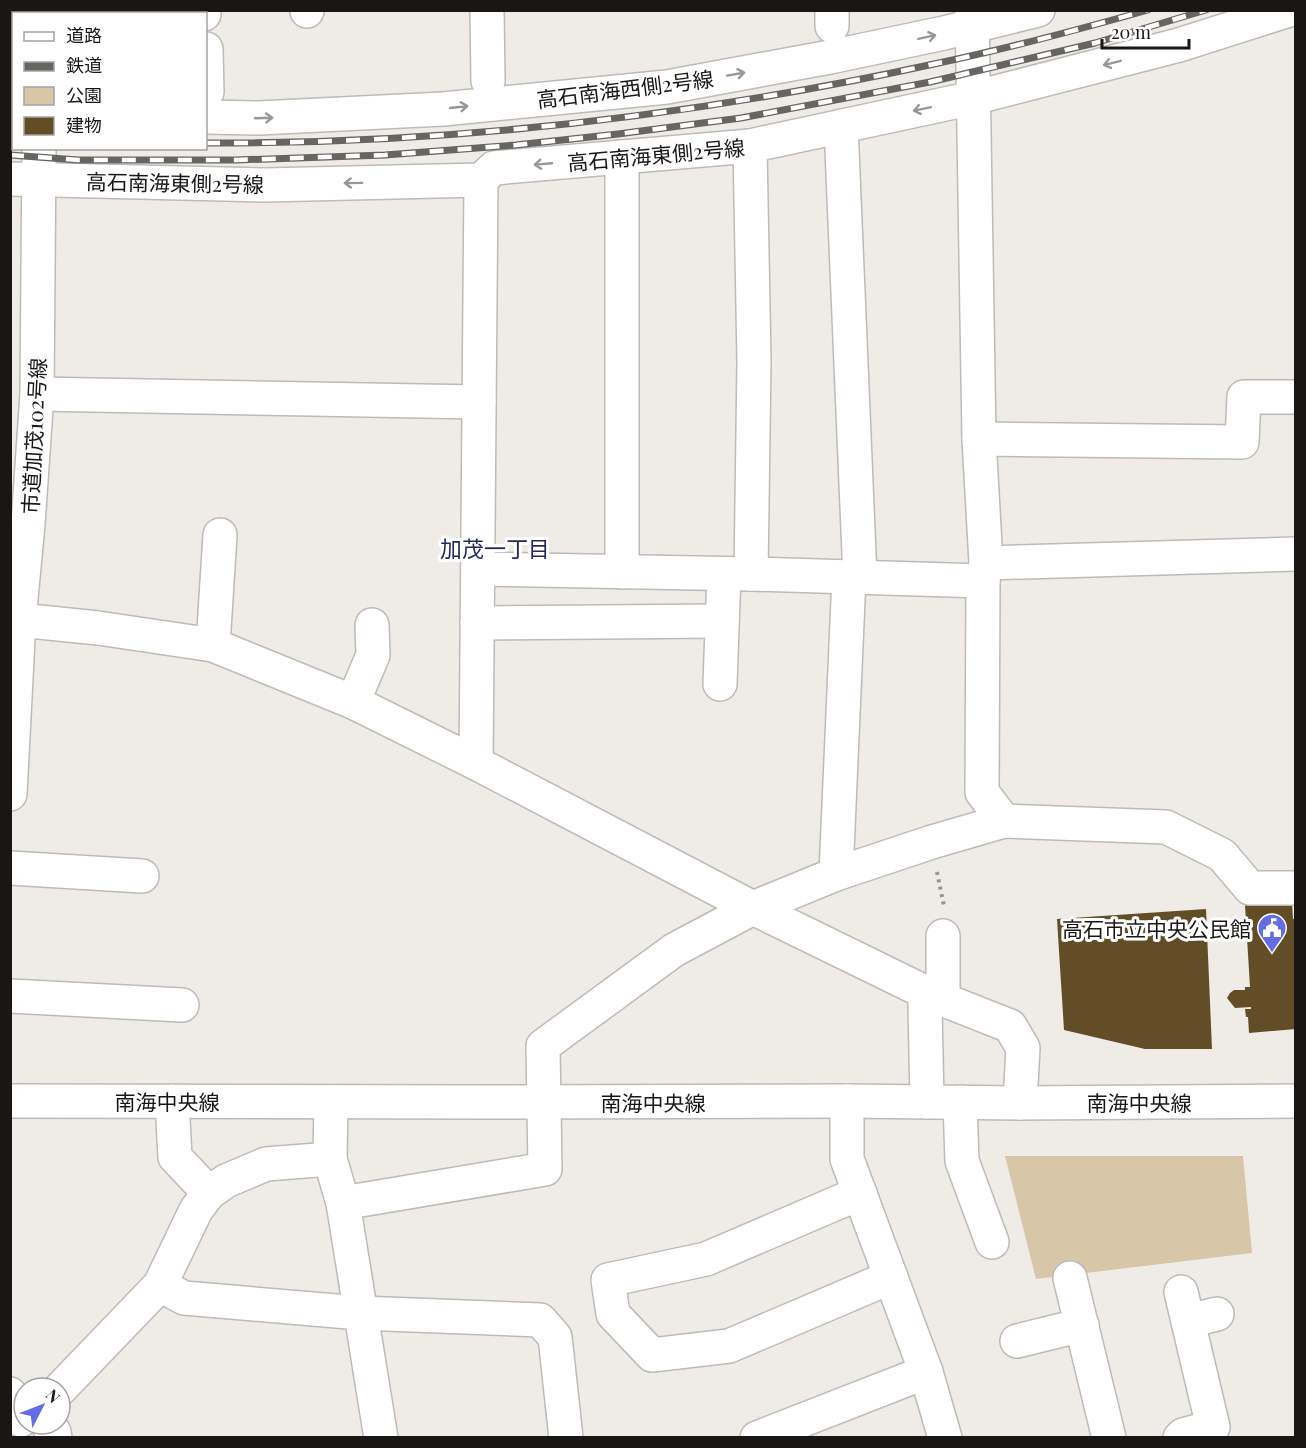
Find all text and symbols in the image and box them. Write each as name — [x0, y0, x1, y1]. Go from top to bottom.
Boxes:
legend — [12, 12, 207, 150]
scale bar — [1102, 12, 1189, 50]
text: 20 m — [1111, 20, 1151, 44]
text: 道路 — [66, 23, 102, 47]
one-way arrow — [917, 31, 936, 42]
text: 鉄道 — [66, 53, 102, 77]
one-way arrow — [1103, 57, 1122, 69]
street label: 高石南海西側2号線 — [535, 63, 715, 113]
one-way arrow — [725, 68, 745, 79]
text: 公園 — [66, 83, 102, 107]
one-way arrow — [448, 101, 468, 112]
one-way arrow — [913, 104, 933, 115]
one-way arrow — [253, 112, 273, 124]
text: 建物 — [66, 113, 102, 137]
street label: 高石南海東側2号線 — [566, 132, 746, 176]
one-way arrow — [534, 159, 553, 170]
street label: 高石南海東側2号線 — [86, 166, 264, 198]
one-way arrow — [343, 177, 363, 189]
street label: 市道加茂102号線 — [15, 357, 51, 515]
district label: 加茂一丁目 — [440, 533, 550, 563]
public building icon: 高石市立中央公民館 — [1256, 912, 1288, 954]
place label: 高石市立中央公民館 — [1062, 914, 1251, 942]
street label: 南海中央線 — [115, 1087, 220, 1115]
street label: 南海中央線 — [601, 1088, 706, 1116]
street label: 南海中央線 — [1087, 1088, 1192, 1116]
north arrow — [12, 1376, 72, 1436]
text: N — [42, 1384, 65, 1407]

